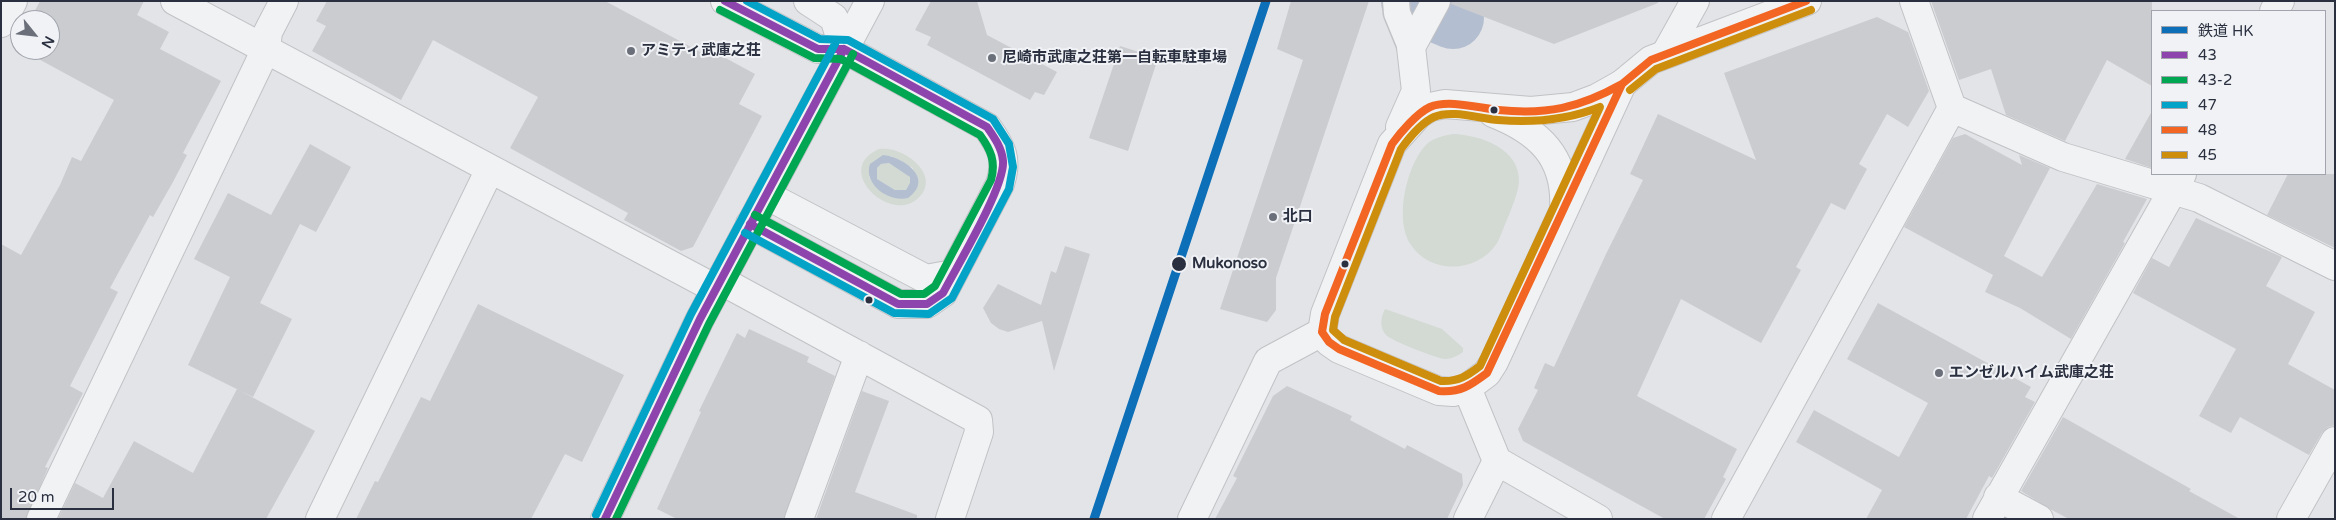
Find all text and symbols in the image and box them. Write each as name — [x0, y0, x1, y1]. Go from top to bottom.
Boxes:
north arrow — [10, 10, 60, 60]
legend — [2151, 10, 2326, 175]
text: 鉄道 HK — [2198, 22, 2253, 40]
text: N — [38, 33, 58, 51]
place label: アミティ武庫之荘 — [641, 42, 761, 60]
marker: アミティ武庫之荘 — [625, 45, 637, 57]
text: 43 — [2198, 46, 2217, 64]
place label: 尼崎市武庫之荘第一自転車駐車場 — [1002, 49, 1227, 67]
marker: 尼崎市武庫之荘第一自転車駐車場 — [986, 52, 998, 64]
text: 43-2 — [2198, 71, 2232, 89]
text: 47 — [2198, 96, 2217, 114]
unlabelled marker — [1489, 105, 1499, 115]
text: 48 — [2198, 121, 2217, 139]
text: 45 — [2198, 146, 2217, 164]
place label: 北口 — [1283, 208, 1313, 226]
marker: 北口 — [1267, 211, 1279, 223]
marker: Mukonoso — [1170, 255, 1188, 273]
place label: Mukonoso — [1192, 255, 1267, 273]
unlabelled marker — [1340, 259, 1350, 269]
unlabelled marker — [864, 295, 874, 305]
place label: エンゼルハイム武庫之荘 — [1949, 364, 2114, 382]
marker: エンゼルハイム武庫之荘 — [1933, 367, 1945, 379]
scale bar — [12, 478, 116, 510]
text: 20 m — [18, 488, 55, 506]

